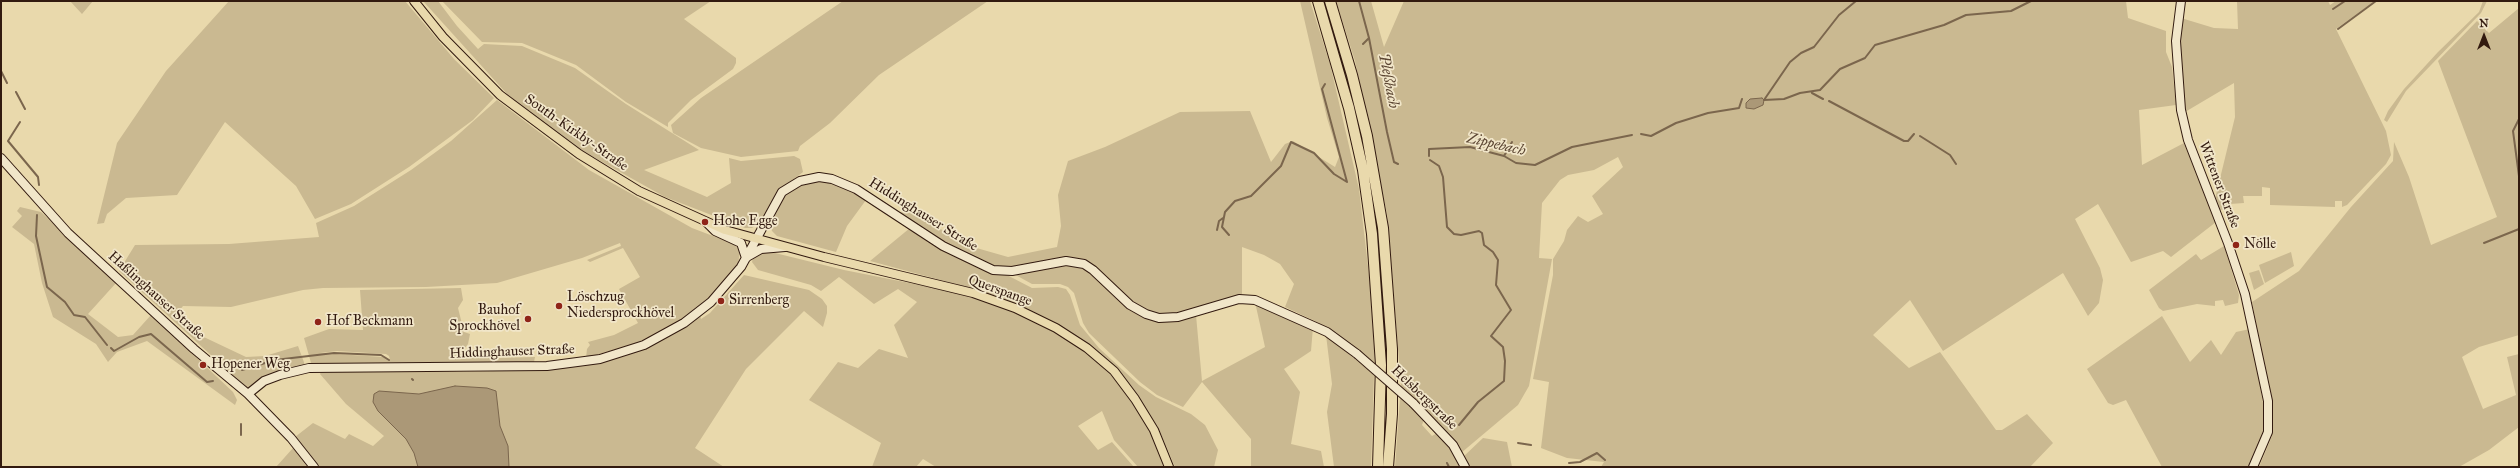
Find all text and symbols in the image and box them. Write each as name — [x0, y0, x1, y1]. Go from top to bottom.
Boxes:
north arrow — [2464, 16, 2504, 56]
text: N — [2479, 17, 2489, 30]
water label: Pleßbach — [1374, 52, 1402, 110]
street label: South-Kirkby-Straße — [521, 91, 631, 175]
water label: Zippebach — [1465, 130, 1527, 160]
street label: Wittener Straße — [2195, 139, 2243, 231]
street label: Hiddinghauser Straße — [865, 175, 981, 255]
place label: Hohe Egge — [713, 214, 778, 230]
marker: Hohe Egge — [700, 217, 710, 227]
place label: Nölle — [2244, 237, 2276, 253]
marker: Nölle — [2231, 240, 2241, 250]
street label: Haßlinghauser Straße — [104, 248, 208, 344]
street label: Querspange — [966, 272, 1034, 310]
place label: Löschzug Niedersprockhövel — [567, 290, 674, 322]
place label: Sirrenberg — [729, 293, 789, 309]
marker: Sirrenberg — [716, 296, 726, 306]
marker: Löschzug Niedersprockhövel — [554, 301, 564, 311]
place label: Bauhof Sprockhövel — [449, 303, 520, 336]
place label: Hof Beckmann — [326, 314, 413, 330]
marker: Bauhof Sprockhövel — [523, 314, 533, 324]
marker: Hof Beckmann — [313, 317, 323, 327]
street label: Hiddinghauser Straße — [449, 341, 575, 363]
place label: Hopener Weg — [211, 357, 290, 373]
marker: Hopener Weg — [198, 360, 208, 370]
street label: Helsbergstraße — [1387, 362, 1461, 434]

